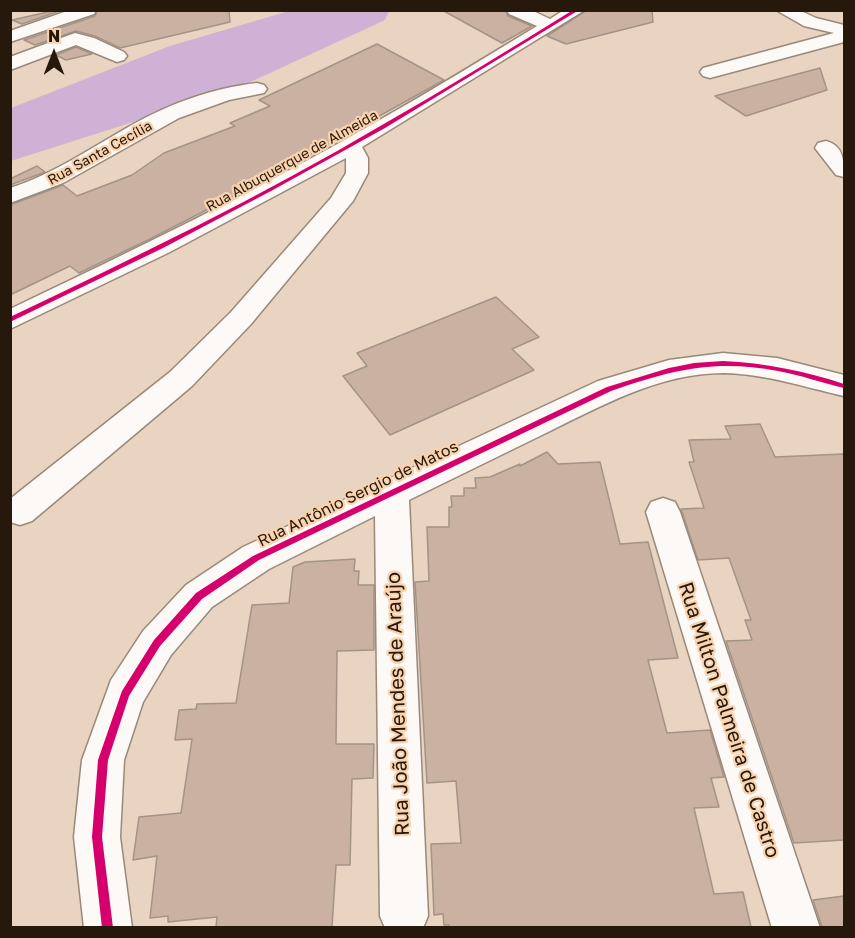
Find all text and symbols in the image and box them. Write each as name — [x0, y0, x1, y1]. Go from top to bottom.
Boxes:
north arrow — [24, 24, 84, 84]
text: N — [48, 26, 60, 46]
street label: Rua Albuquerque de Almeida — [203, 107, 381, 215]
street label: Rua Santa Cecília — [45, 117, 155, 189]
street label: Rua Antônio Sergio de Matos — [254, 437, 462, 551]
street label: Rua João Mendes de Araújo — [381, 572, 415, 836]
street label: Rua Milton Palmeira de Castro — [673, 579, 785, 861]

